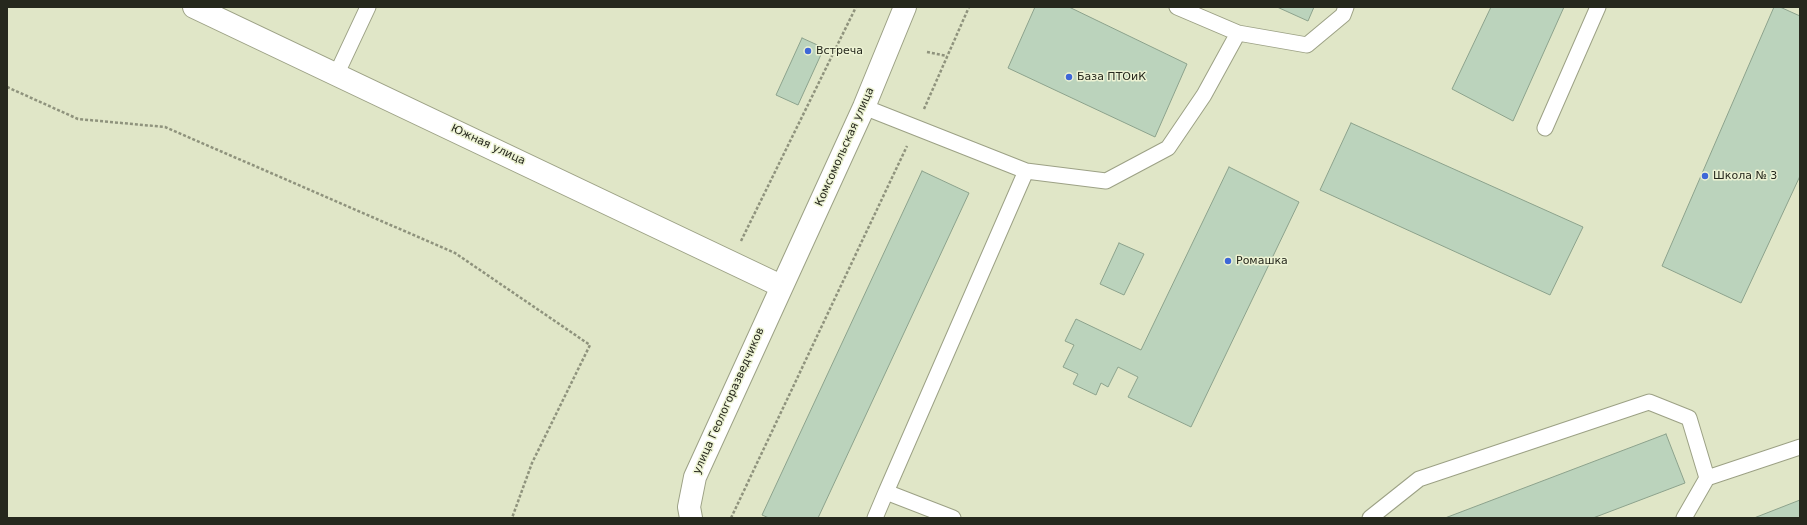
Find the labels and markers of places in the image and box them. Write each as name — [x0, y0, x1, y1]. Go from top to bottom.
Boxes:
place label: Встреча — [816, 44, 863, 58]
marker: Встреча — [803, 46, 813, 56]
place label: База ПТОиК — [1077, 70, 1146, 84]
marker: База ПТОиК — [1064, 72, 1074, 82]
place label: Школа № 3 — [1713, 169, 1777, 183]
marker: Школа № 3 — [1700, 171, 1710, 181]
place label: Ромашка — [1236, 254, 1288, 268]
marker: Ромашка — [1223, 256, 1233, 266]

